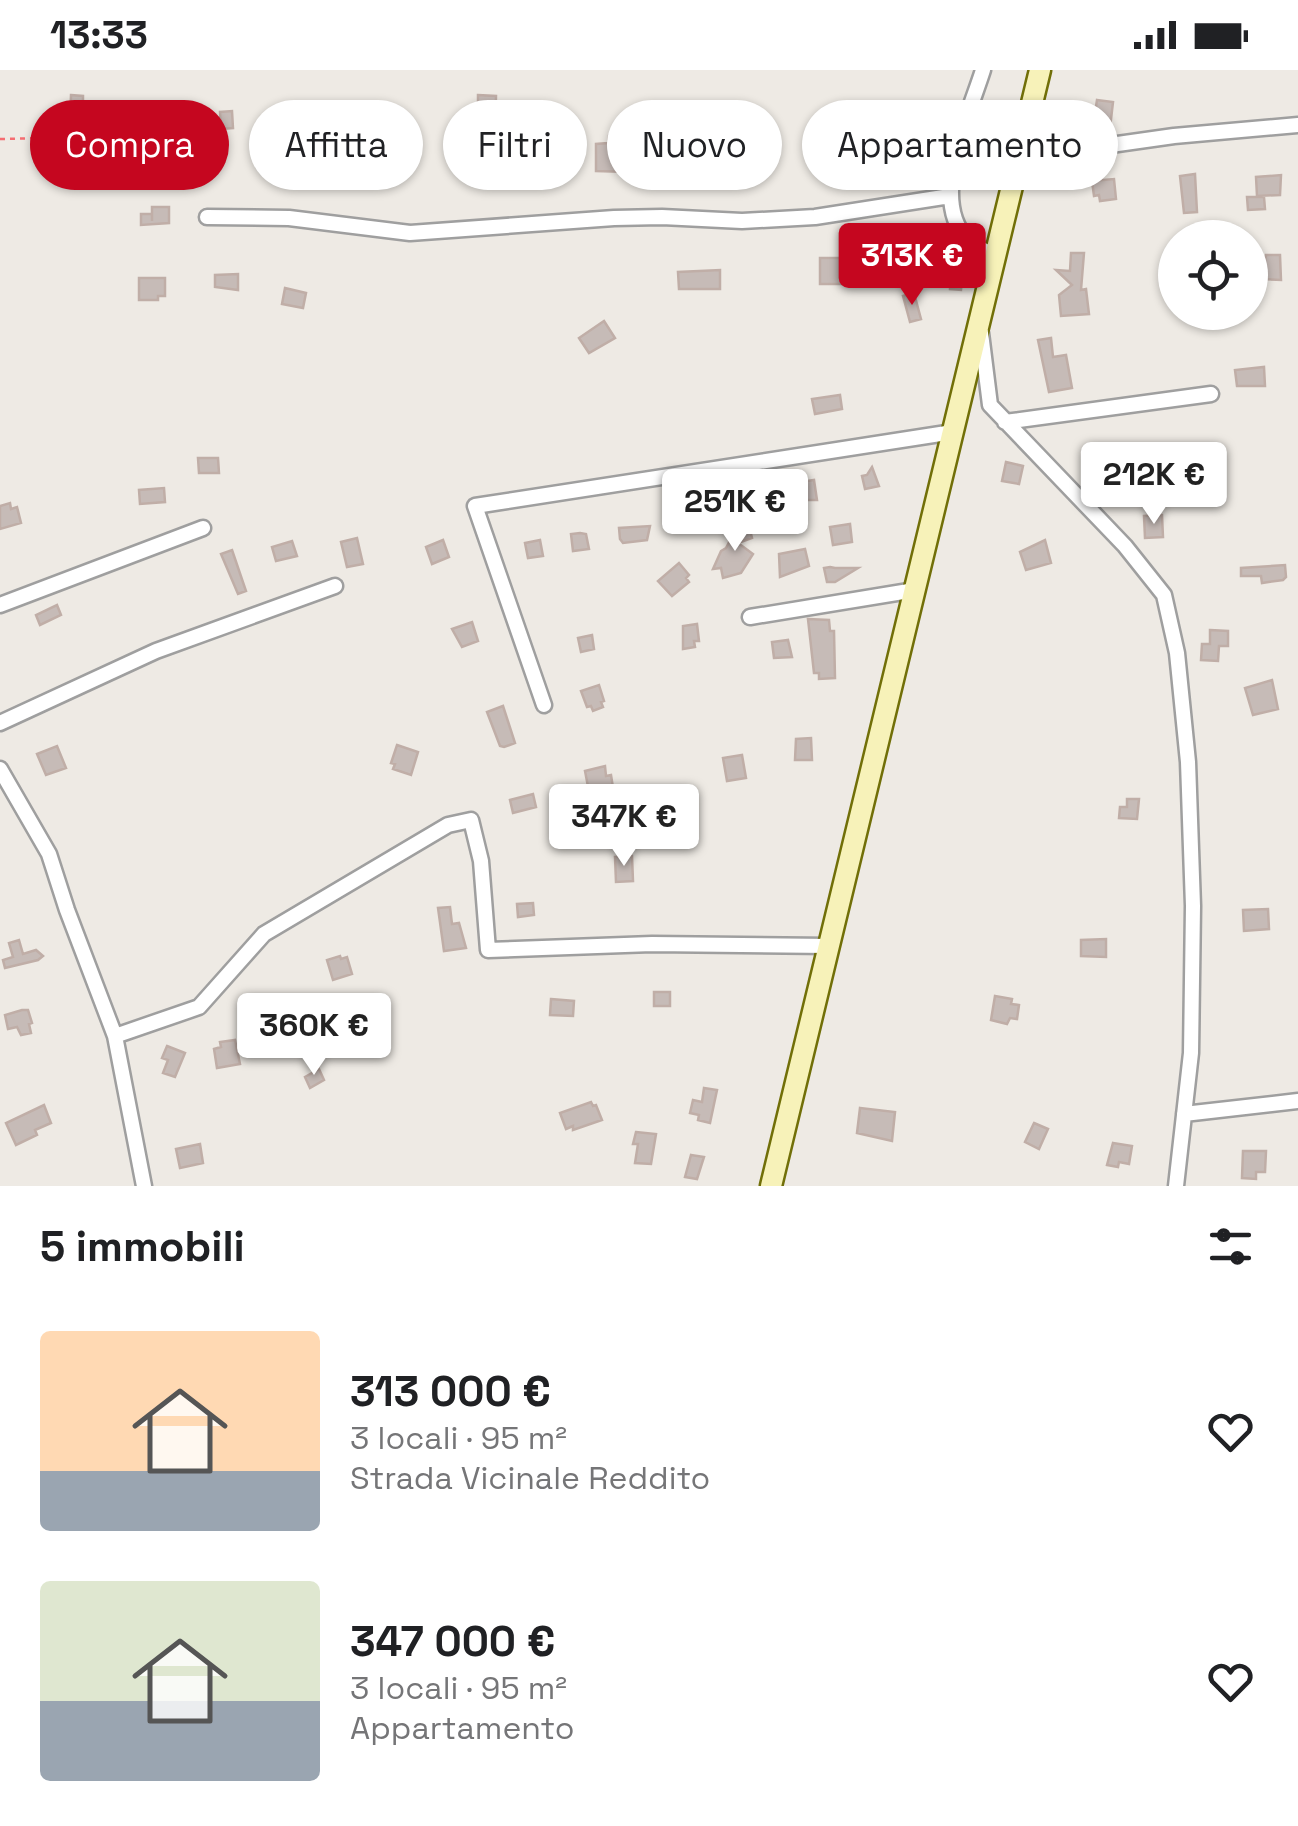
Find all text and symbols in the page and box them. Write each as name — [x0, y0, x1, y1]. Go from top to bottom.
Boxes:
text: 13:33 — [50, 11, 148, 59]
chip: Compra — [30, 100, 229, 190]
chip: Affitta — [249, 100, 423, 190]
chip: Filtri — [443, 100, 587, 190]
chip: Nuovo — [607, 100, 782, 190]
chip: Appartamento — [802, 100, 1118, 190]
map controls — [1158, 220, 1268, 330]
button: locate — [1158, 220, 1268, 330]
pin: 313K € — [831, 223, 993, 308]
text: 313K € — [861, 235, 963, 275]
pin: 212K € — [1073, 442, 1235, 527]
text: 212K € — [1103, 454, 1205, 494]
pin: 251K € — [654, 469, 816, 554]
text: 251K € — [684, 481, 786, 521]
pin: 347K € — [543, 784, 705, 869]
text: 347K € — [571, 796, 677, 836]
pin: 360K € — [233, 993, 395, 1078]
text: 360K € — [259, 1005, 369, 1045]
icon: filters — [1203, 1219, 1258, 1274]
text: 5 immobili — [40, 1220, 245, 1273]
text: 313 000 € — [350, 1365, 551, 1418]
icon: home — [120, 1371, 240, 1491]
icon: heart — [1203, 1404, 1258, 1459]
text: 3 locali · 95 m² — [350, 1418, 567, 1458]
text: Strada Vicinale Reddito — [350, 1458, 710, 1498]
text: 347 000 € — [350, 1615, 555, 1668]
icon: home — [120, 1621, 240, 1741]
icon: heart — [1203, 1654, 1258, 1709]
text: 3 locali · 95 m² — [350, 1668, 567, 1708]
text: Appartamento — [350, 1708, 574, 1748]

